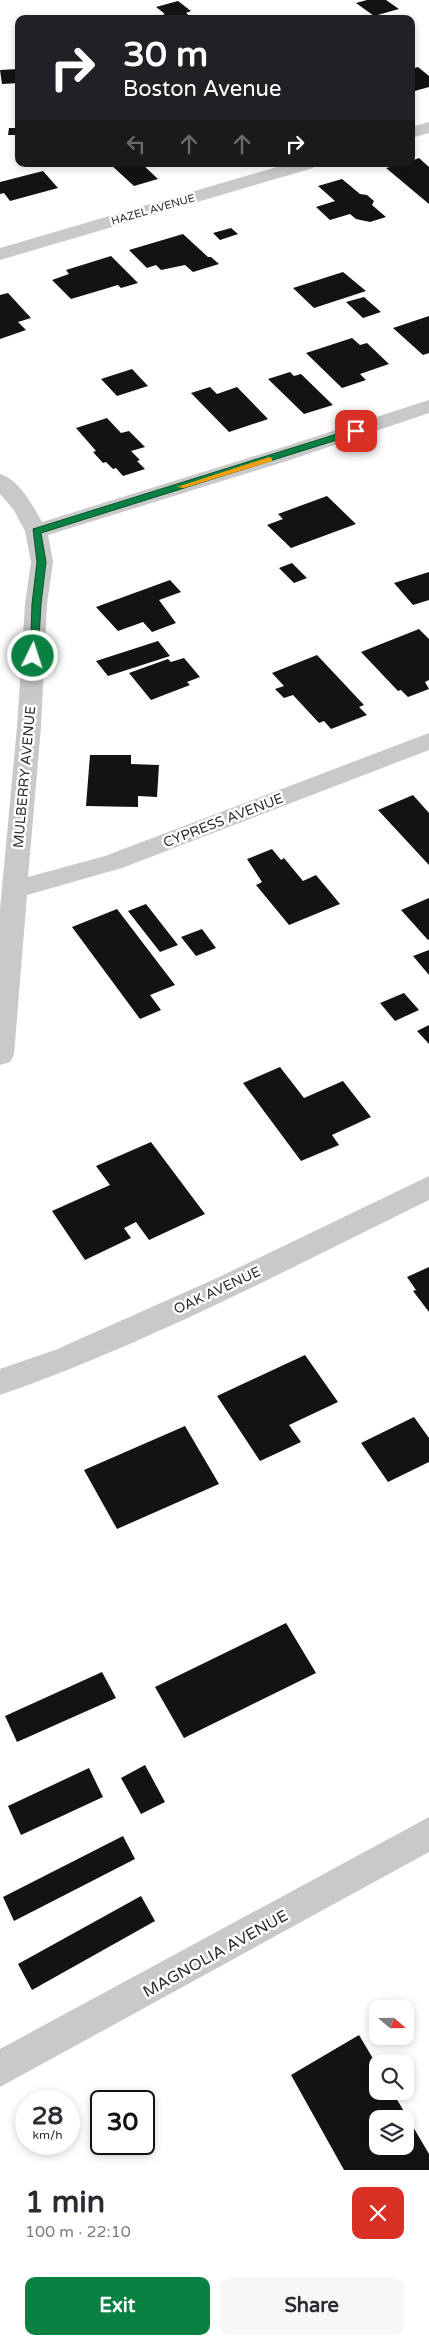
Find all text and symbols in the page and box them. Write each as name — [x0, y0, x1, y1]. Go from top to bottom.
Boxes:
text: 30 m — [123, 34, 208, 76]
icon: right — [40, 35, 105, 100]
text: Boston Avenue — [123, 76, 281, 102]
icon: left — [122, 130, 150, 158]
icon: ahead — [175, 130, 203, 158]
icon: ahead — [228, 130, 256, 158]
icon: right — [281, 130, 309, 158]
street label: HAZEL AVENUE — [110, 191, 196, 228]
pin — [335, 410, 377, 452]
icon: arrive — [342, 417, 370, 445]
position arrow — [6, 629, 58, 681]
street label: MULBERRY AVENUE — [10, 705, 39, 849]
street label: CYPRESS AVENUE — [161, 790, 286, 851]
street label: OAK AVENUE — [171, 1263, 263, 1318]
street label: MAGNOLIA AVENUE — [139, 1906, 291, 2002]
north arrow — [369, 2000, 414, 2045]
map controls — [369, 2000, 414, 2155]
button: search — [369, 2055, 414, 2100]
speed limit sign: 30 — [90, 2090, 155, 2155]
text: 28 — [32, 2101, 63, 2131]
button: layers — [369, 2110, 414, 2155]
text: km/h — [32, 2128, 63, 2142]
text: 1 min — [25, 2184, 105, 2221]
button: close — [352, 2187, 404, 2239]
text: 100 m · 22:10 — [25, 2222, 131, 2242]
button: Exit — [25, 2277, 210, 2335]
button: Share — [220, 2277, 404, 2335]

